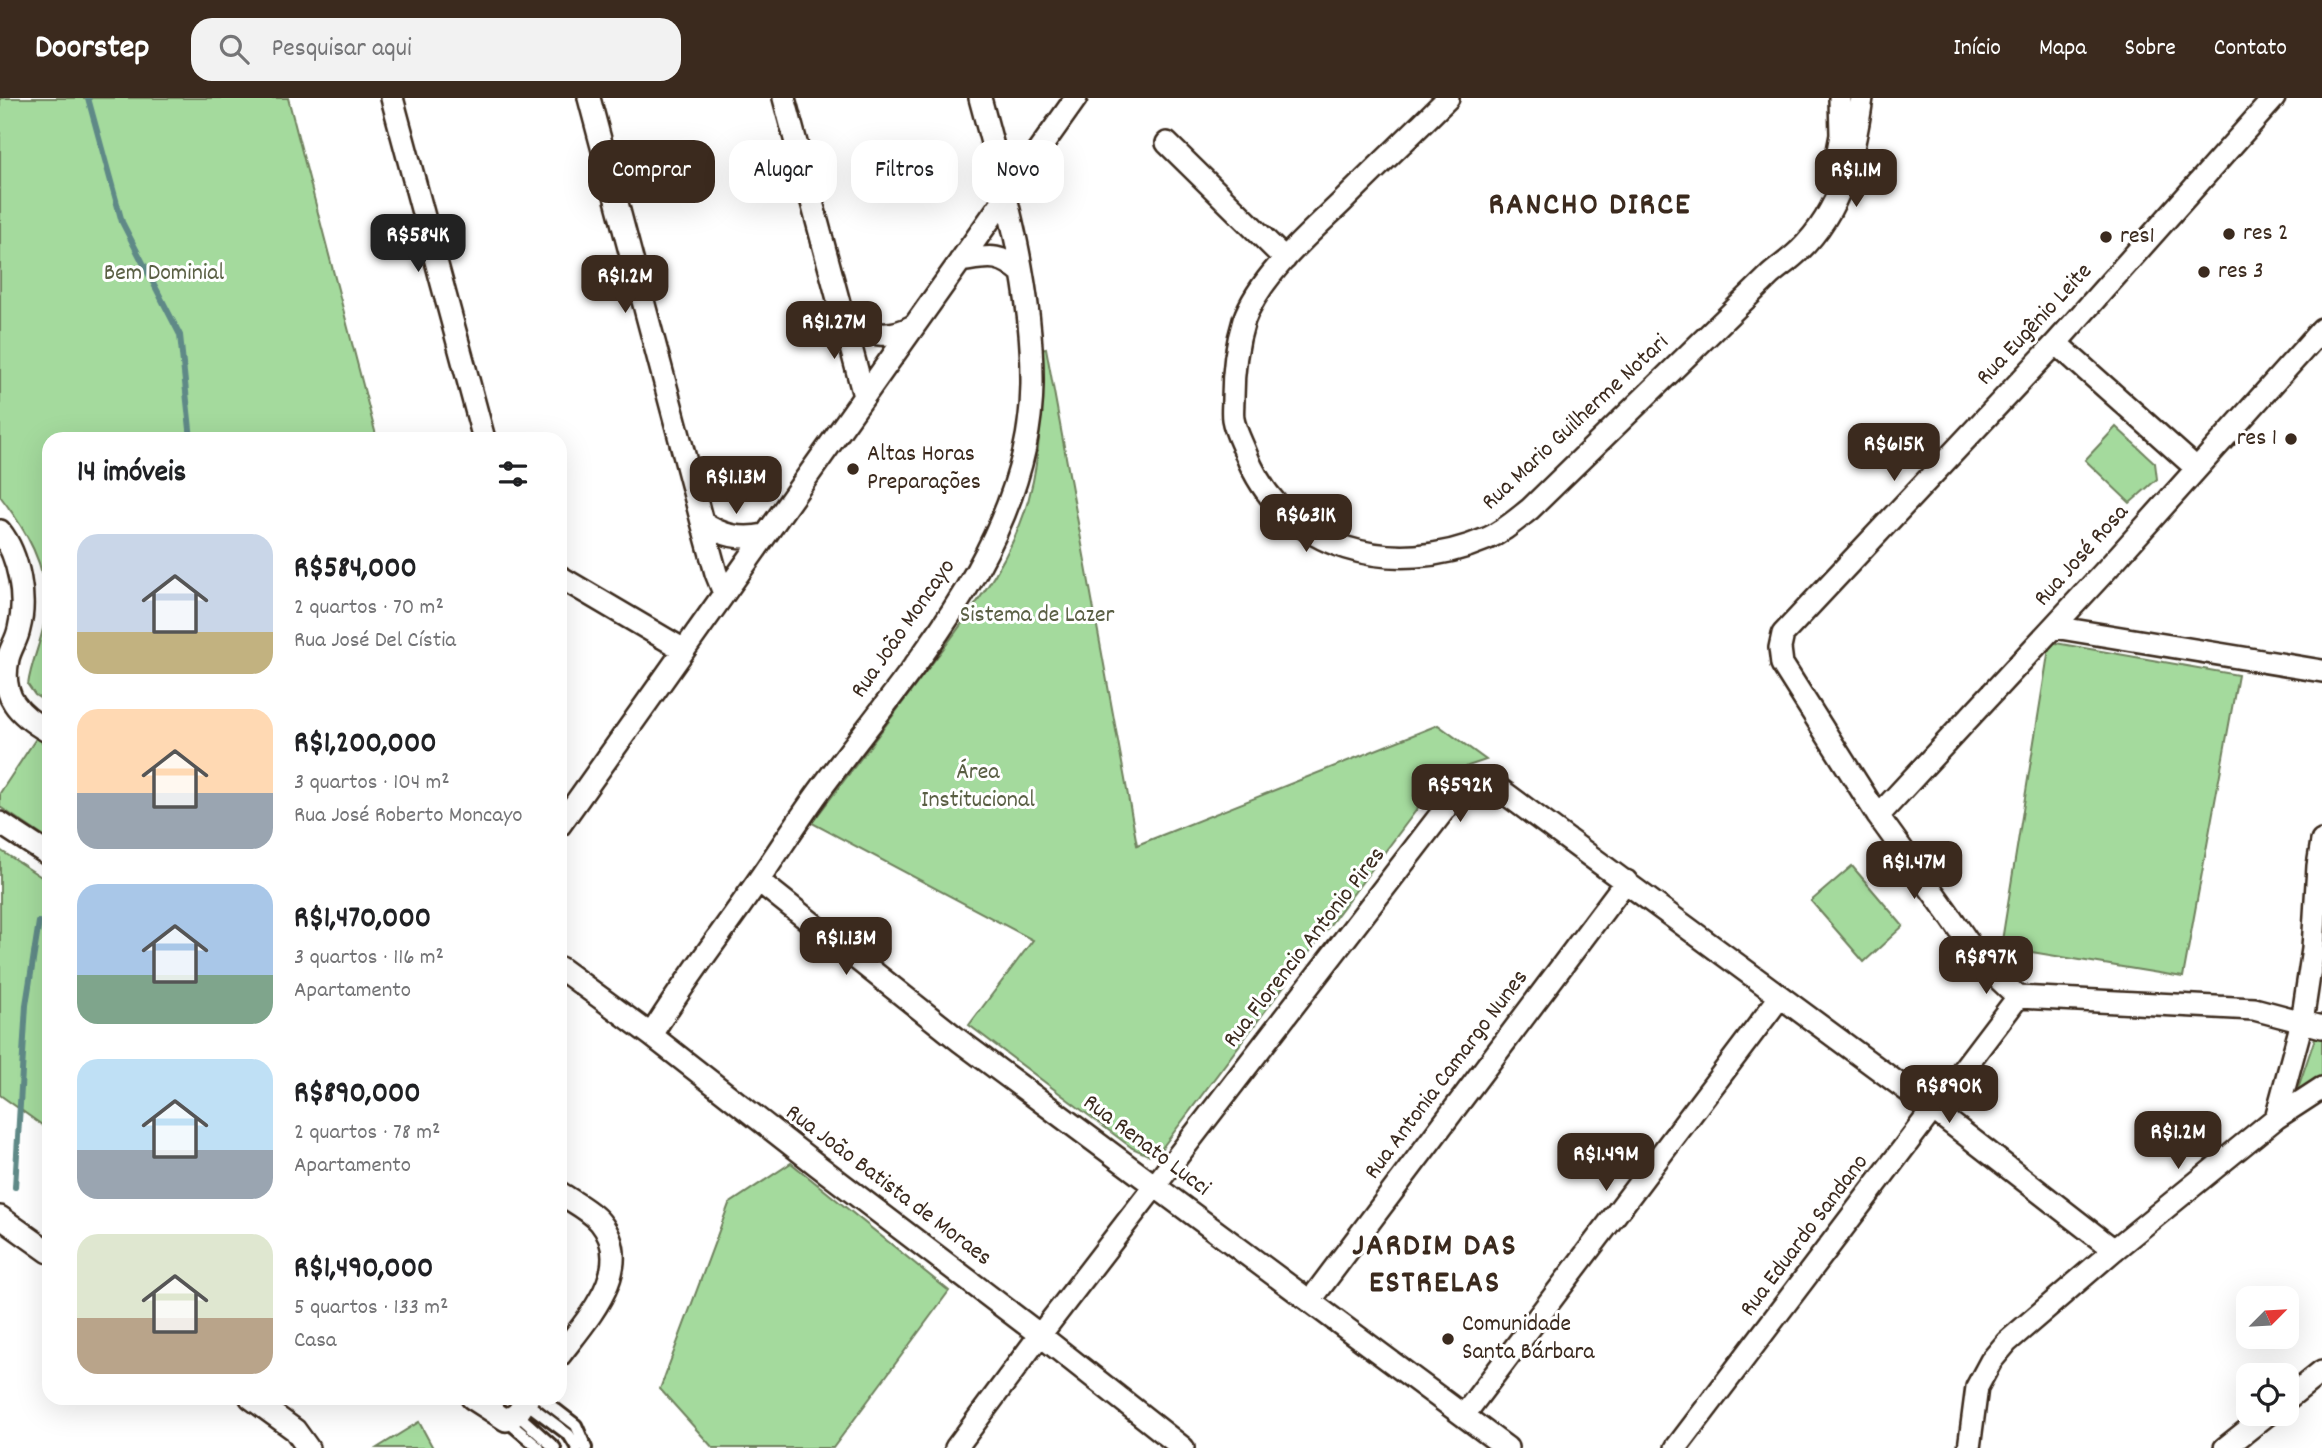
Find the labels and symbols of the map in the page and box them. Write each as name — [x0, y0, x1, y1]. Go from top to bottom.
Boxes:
pin: R$1.1M — [1799, 150, 1913, 209]
district label: RANCHO DIRCE — [1488, 184, 1692, 230]
pin: R$584K — [361, 214, 475, 274]
place label: res 2 — [2243, 217, 2289, 251]
place label: res1 — [2120, 220, 2155, 254]
marker: res 2 — [2221, 226, 2237, 242]
marker: res1 — [2098, 229, 2114, 245]
place label: res 3 — [2218, 255, 2264, 289]
pin: R$1.2M — [568, 256, 682, 315]
street label: Rua Eugênio Leite — [1969, 256, 2101, 394]
park label: Bem Dominial — [104, 257, 224, 291]
marker: res 3 — [2196, 264, 2212, 280]
pin: R$1.27M — [769, 302, 899, 361]
street label: Rua Mario Guilherme Notari — [1475, 327, 1677, 519]
place label: res 1 — [2237, 422, 2277, 456]
pin: R$615K — [1837, 424, 1951, 483]
marker: res 1 — [2283, 431, 2299, 447]
place label: Altas Horas Preparações — [867, 438, 981, 500]
pin: R$1.13M — [671, 456, 801, 516]
marker: Altas Horas Preparações — [845, 461, 861, 477]
pin: R$631K — [1249, 494, 1363, 554]
street label: Rua José Rosa — [2027, 497, 2138, 615]
street label: Rua João Moncayo — [843, 552, 965, 706]
park label: Sistema de Lazer — [960, 599, 1114, 633]
park label: Área Institucional — [921, 756, 1035, 818]
pin: R$592K — [1403, 764, 1517, 824]
street label: Rua Florencio Antonio Pires — [1216, 840, 1394, 1056]
pin: R$1.47M — [1849, 842, 1979, 901]
pin: R$1.13M — [781, 918, 911, 977]
pin: R$897K — [1929, 936, 2043, 996]
street label: Rua Antonia Camargo Nunes — [1357, 963, 1537, 1187]
pin: R$890K — [1892, 1066, 2006, 1125]
street label: Rua Renato Lucci — [1075, 1087, 1217, 1205]
street label: Rua João Batista de Moraes — [778, 1097, 998, 1275]
pin: R$1.2M — [2121, 1112, 2235, 1171]
pin: R$1.49M — [1541, 1134, 1671, 1193]
street label: Rua Eduardo Sandano — [1732, 1147, 1878, 1325]
district label: JARDIM DAS ESTRELAS — [1352, 1225, 1518, 1308]
north arrow — [2236, 1286, 2300, 1349]
place label: Comunidade Santa Bárbara — [1462, 1308, 1595, 1370]
marker: Comunidade Santa Bárbara — [1440, 1331, 1456, 1347]

